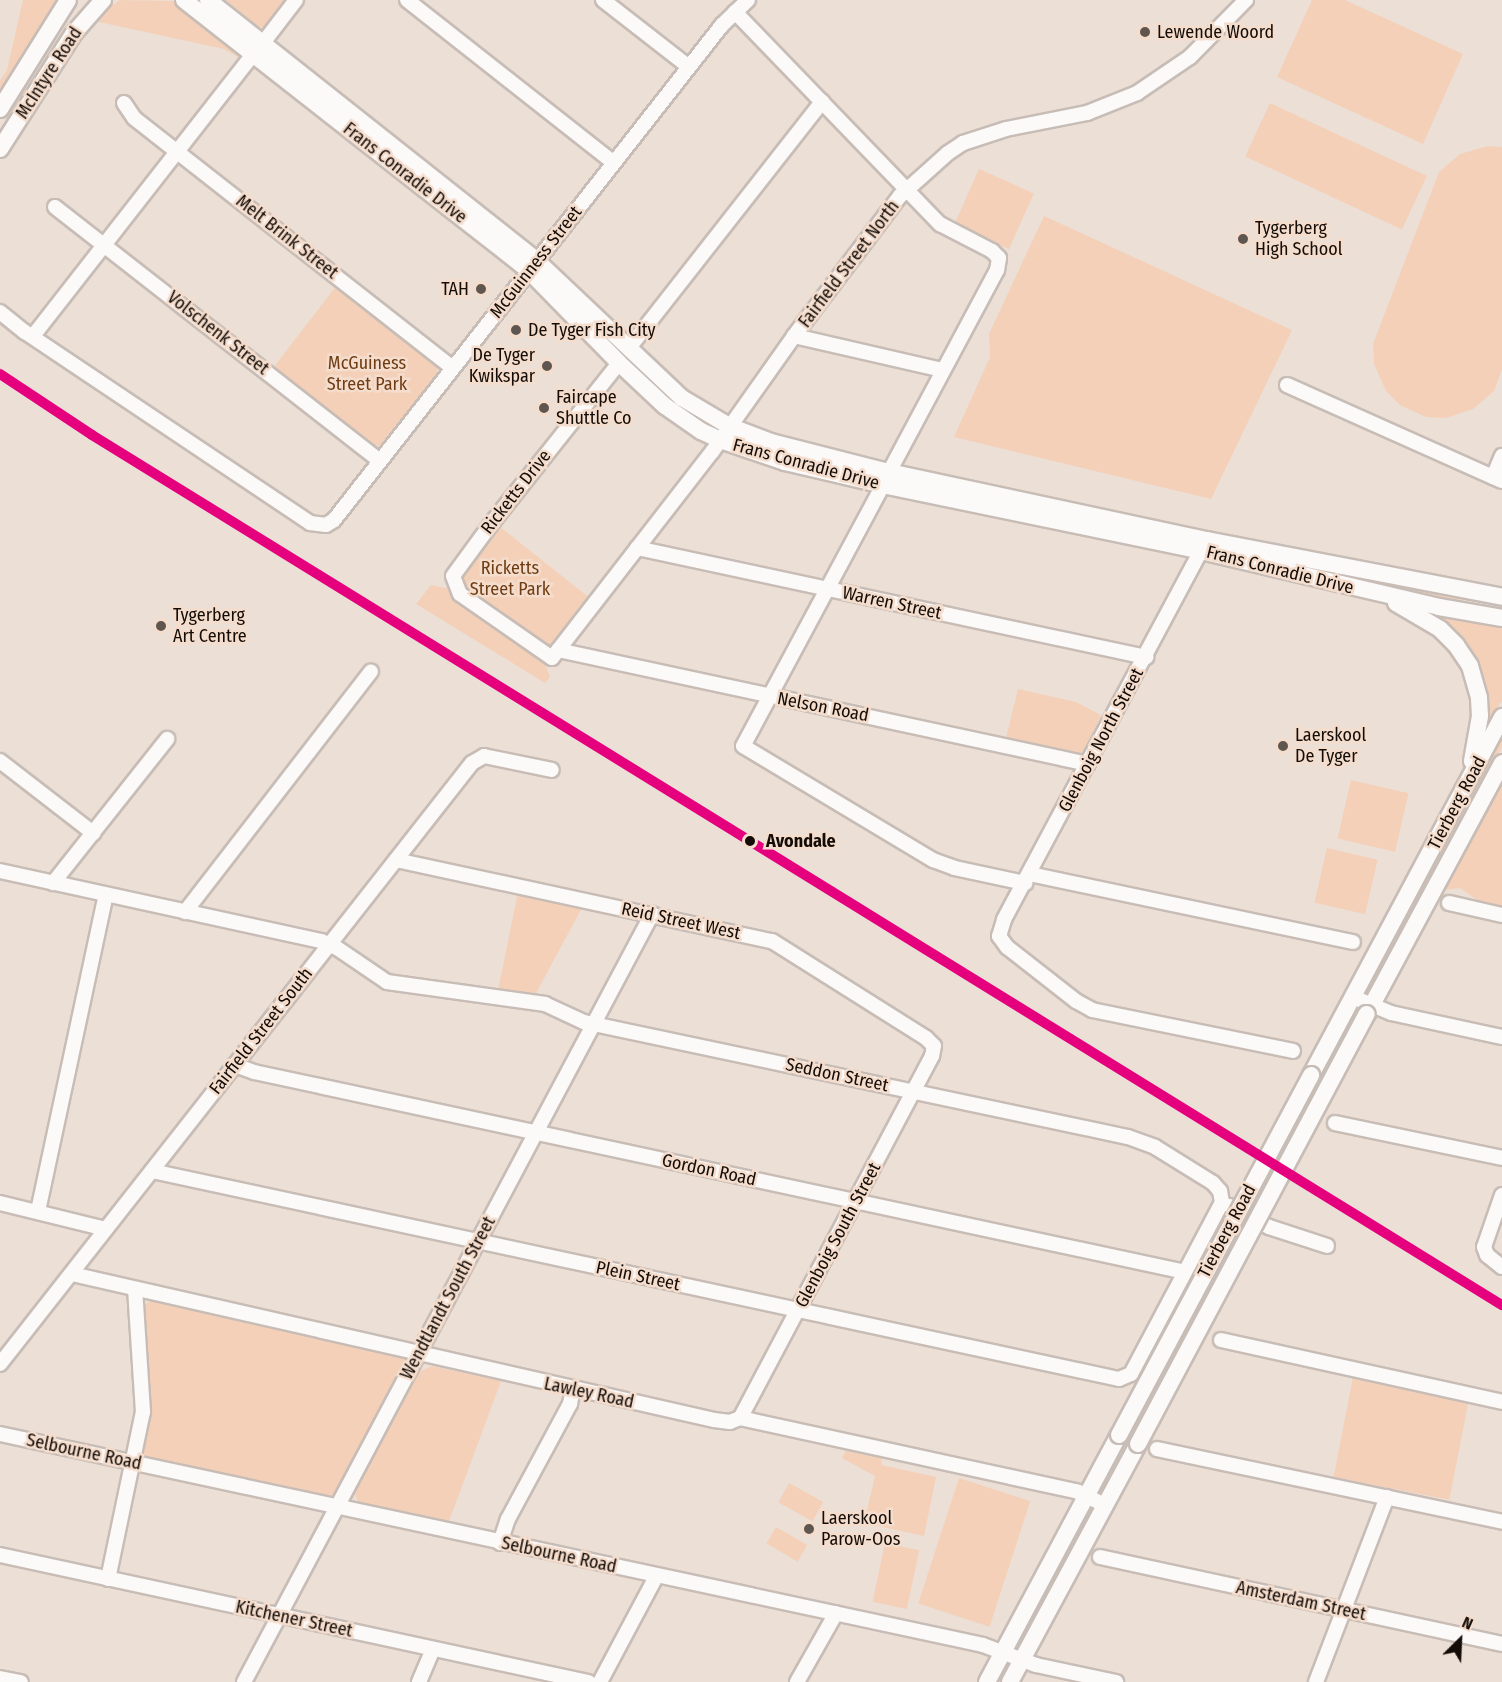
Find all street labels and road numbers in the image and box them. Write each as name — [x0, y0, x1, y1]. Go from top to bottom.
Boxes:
street label: McIntyre Road — [11, 23, 87, 123]
street label: Frans Conradie Drive — [339, 118, 471, 228]
street label: Melt Brink Street — [232, 190, 342, 284]
street label: Fairfield Street North — [794, 196, 904, 332]
street label: McGuinness Street — [486, 202, 586, 322]
street label: Volschenk Street — [163, 287, 273, 379]
street label: Frans Conradie Drive — [730, 434, 882, 494]
street label: Ricketts Drive — [476, 446, 556, 538]
street label: Frans Conradie Drive — [1204, 541, 1356, 599]
street label: Warren Street — [841, 582, 943, 624]
street label: Glenboig North Street — [1054, 664, 1148, 816]
street label: Nelson Road — [775, 688, 871, 726]
street label: Tierberg Road — [1423, 753, 1491, 853]
street label: Reid Street West — [620, 898, 742, 944]
street label: Fairfield Street South — [205, 963, 317, 1099]
street label: Seddon Street — [784, 1054, 890, 1096]
street label: Gordon Road — [660, 1149, 758, 1191]
street label: Glenboig South Street — [791, 1159, 885, 1311]
street label: Tierberg Road — [1193, 1181, 1261, 1281]
street label: Wendtlandt South Street — [396, 1213, 500, 1383]
street label: Plein Street — [594, 1257, 682, 1295]
street label: Lawley Road — [542, 1373, 636, 1413]
street label: Selbourne Road — [24, 1429, 144, 1475]
street label: Selbourne Road — [499, 1532, 619, 1578]
street label: Amsterdam Street — [1234, 1577, 1368, 1625]
street label: Kitchener Street — [234, 1596, 354, 1642]

